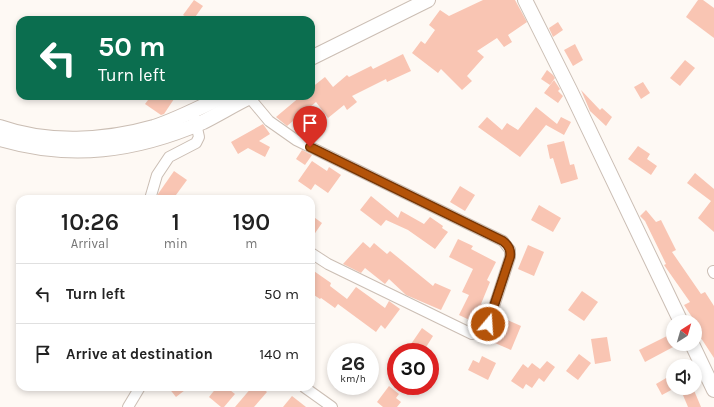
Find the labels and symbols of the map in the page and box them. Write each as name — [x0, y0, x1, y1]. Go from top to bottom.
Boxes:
pin — [293, 106, 327, 147]
position arrow — [467, 303, 509, 345]
north arrow — [666, 315, 702, 351]
speed limit sign: 30 — [387, 343, 439, 395]

